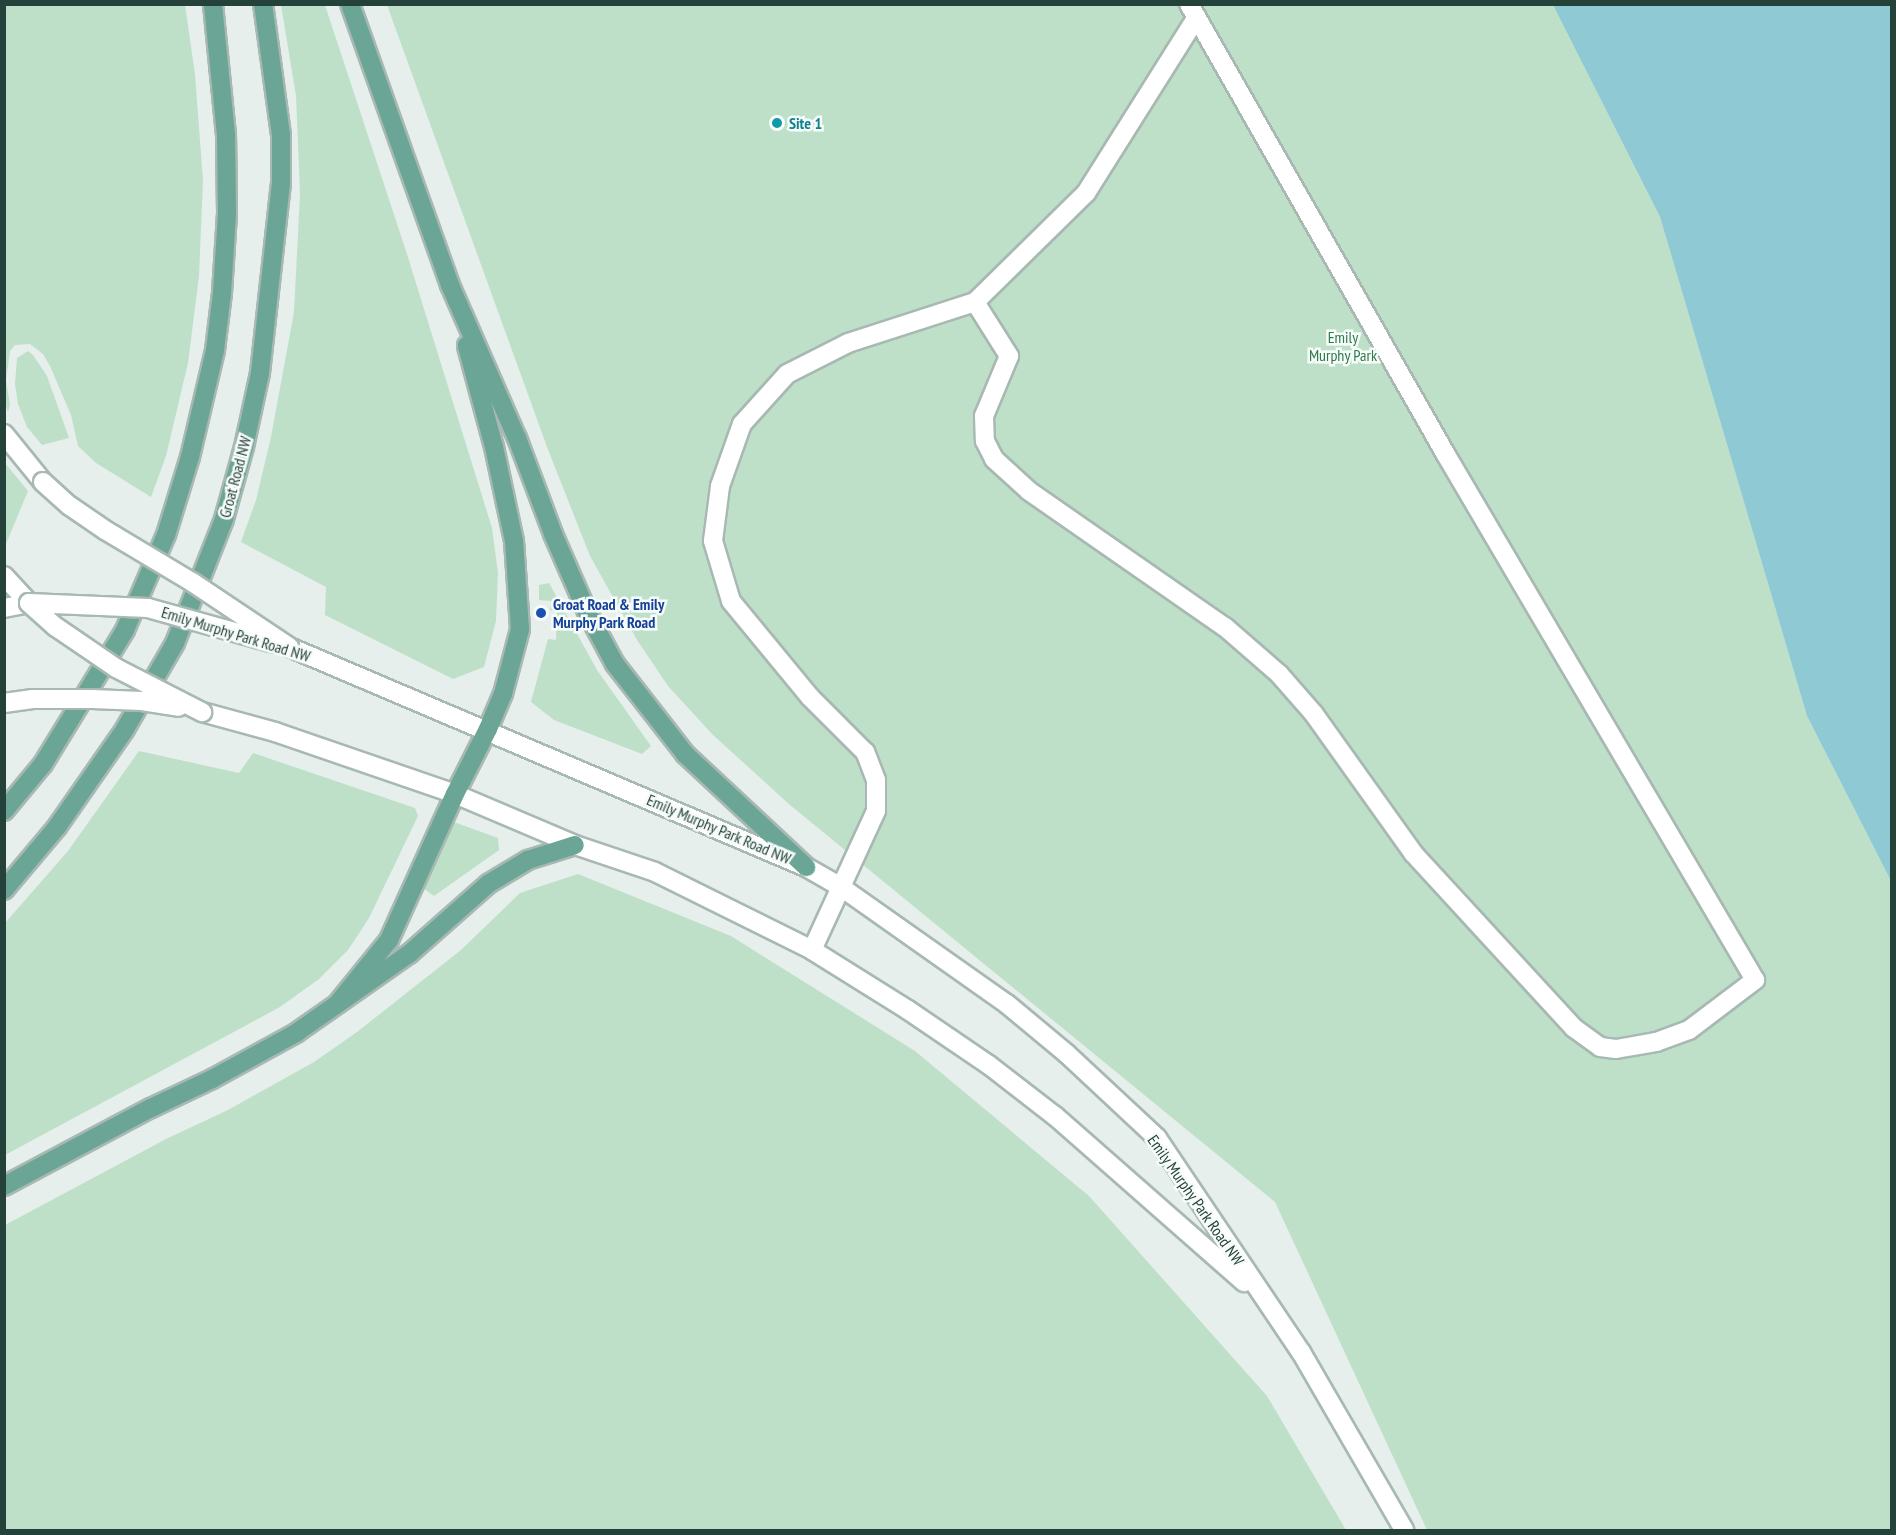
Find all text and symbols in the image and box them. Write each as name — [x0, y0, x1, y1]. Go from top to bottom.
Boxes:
place label: Site 1 — [789, 113, 822, 133]
marker: Site 1 — [770, 116, 784, 130]
park label: Emily Murphy Park — [1309, 327, 1377, 365]
street label: Groat Road NW — [215, 434, 255, 520]
place label: Groat Road & Emily Murphy Park Road — [553, 594, 664, 632]
street label: Emily Murphy Park Road NW — [159, 602, 313, 666]
marker: Groat Road & Emily Murphy Park Road — [534, 606, 548, 620]
street label: Emily Murphy Park Road NW — [643, 790, 795, 868]
street label: Emily Murphy Park Road NW — [1143, 1131, 1249, 1269]

